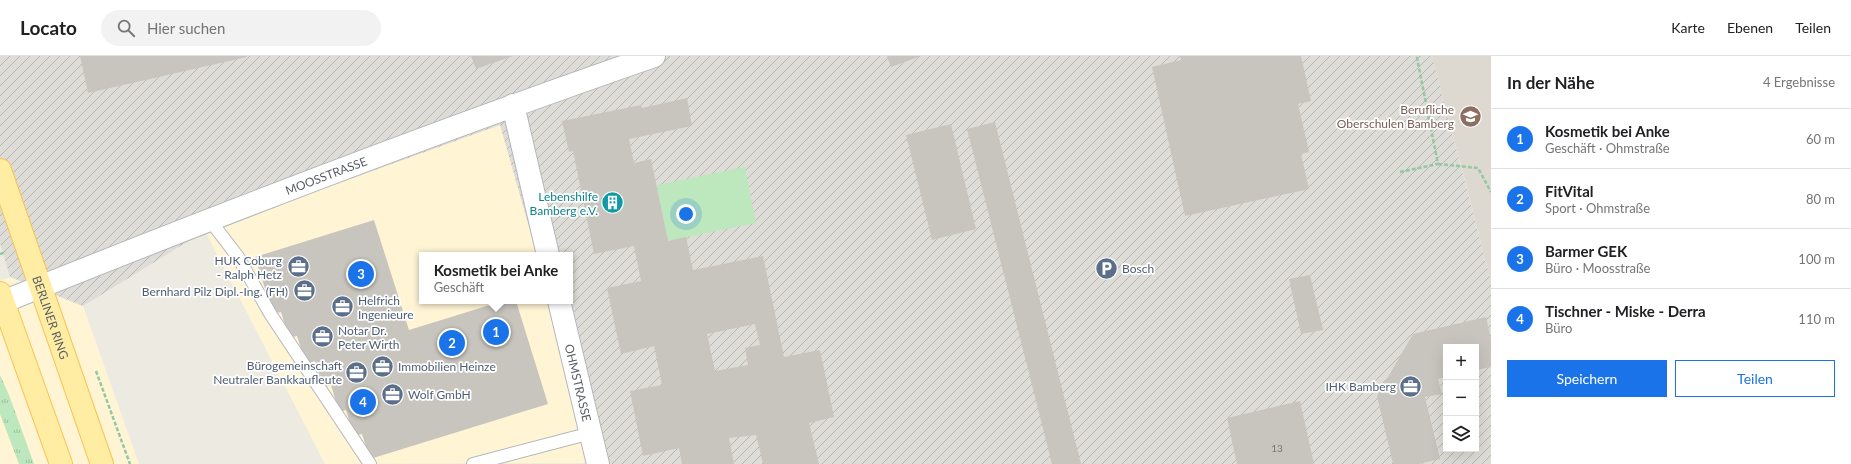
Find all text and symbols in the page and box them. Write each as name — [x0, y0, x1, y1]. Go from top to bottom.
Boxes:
search box — [101, 10, 381, 46]
text: Locato — [20, 16, 77, 39]
icon: search — [115, 17, 137, 39]
text: Hier suchen — [147, 19, 225, 37]
text: Karte — [1671, 19, 1705, 36]
text: Ebenen — [1727, 19, 1773, 36]
text: Teilen — [1795, 19, 1831, 36]
text: In der Nähe — [1507, 72, 1595, 93]
text: 4 Ergebnisse — [1763, 74, 1835, 90]
place label: Berufliche Oberschulen Bamberg — [1337, 102, 1454, 131]
school or university icon: Berufliche Oberschulen Bamberg — [1457, 103, 1483, 129]
text: Kosmetik bei Anke — [1545, 122, 1670, 140]
text: 1 — [1516, 131, 1524, 147]
text: 60 m — [1806, 131, 1835, 147]
text: Geschäft · Ohmstraße — [1545, 140, 1670, 156]
street label: MOOSSTRASSE — [283, 153, 369, 198]
text: FitVital — [1545, 182, 1594, 200]
place label: Lebenshilfe Bamberg e.V. — [530, 189, 598, 218]
building icon: Lebenshilfe Bamberg e.V. — [600, 190, 626, 216]
text: 2 — [1516, 191, 1524, 207]
text: 80 m — [1806, 191, 1835, 207]
text: Sport · Ohmstraße — [1545, 200, 1650, 216]
your location — [676, 204, 696, 224]
text: Barmer GEK — [1545, 242, 1627, 260]
text: 3 — [1516, 251, 1524, 267]
text: 100 m — [1798, 251, 1835, 267]
popup — [419, 252, 573, 304]
place label: HUK Coburg - Ralph Hetz — [214, 253, 283, 282]
office icon: HUK Coburg - Ralph Hetz — [285, 254, 311, 280]
parking icon: Bosch — [1093, 255, 1119, 281]
pin: 3 — [348, 259, 374, 289]
text: Büro · Moosstraße — [1545, 260, 1650, 276]
text: Kosmetik bei Anke — [434, 261, 558, 279]
place label: Bosch — [1122, 261, 1154, 276]
street label: BERLINER RING — [30, 274, 73, 361]
office icon: Bernhard Pilz Dipl.-Ing. (FH) — [291, 278, 317, 304]
text: Geschäft — [434, 279, 484, 295]
place label: Bernhard Pilz Dipl.-Ing. (FH) — [142, 284, 288, 299]
place label: Helfrich Ingenieure — [358, 293, 414, 322]
office icon: Helfrich Ingenieure — [330, 294, 356, 320]
text: Tischner - Miske - Derra — [1545, 302, 1706, 320]
text: 4 — [1516, 311, 1524, 327]
text: 110 m — [1798, 311, 1835, 327]
pin: 1 — [483, 317, 509, 347]
text: Büro — [1545, 320, 1572, 336]
place label: Notar Dr. Peter Wirth — [338, 323, 399, 352]
office icon: Notar Dr. Peter Wirth — [309, 324, 335, 350]
pin: 2 — [439, 328, 465, 358]
street label: OHMSTRASSE — [562, 342, 595, 423]
map controls — [1443, 344, 1479, 452]
button: + — [1443, 344, 1479, 380]
office icon: Immobilien Heinze — [370, 353, 396, 379]
place label: Bürogemeinschaft Neutraler Bankkaufleute — [213, 358, 343, 387]
office icon: Bürogemeinschaft Neutraler Bankkaufleute — [344, 359, 370, 385]
place label: Immobilien Heinze — [398, 359, 496, 374]
button: Speichern — [1507, 360, 1667, 397]
button: Teilen — [1675, 360, 1835, 397]
office icon: IHK Bamberg — [1398, 373, 1424, 399]
place label: IHK Bamberg — [1325, 379, 1396, 394]
button: − — [1443, 380, 1479, 416]
office icon: Wolf GmbH — [380, 381, 406, 407]
pin: 4 — [350, 387, 376, 417]
place label: Wolf GmbH — [408, 387, 471, 402]
button: layers — [1443, 416, 1479, 452]
house number: 13 — [1271, 442, 1283, 454]

